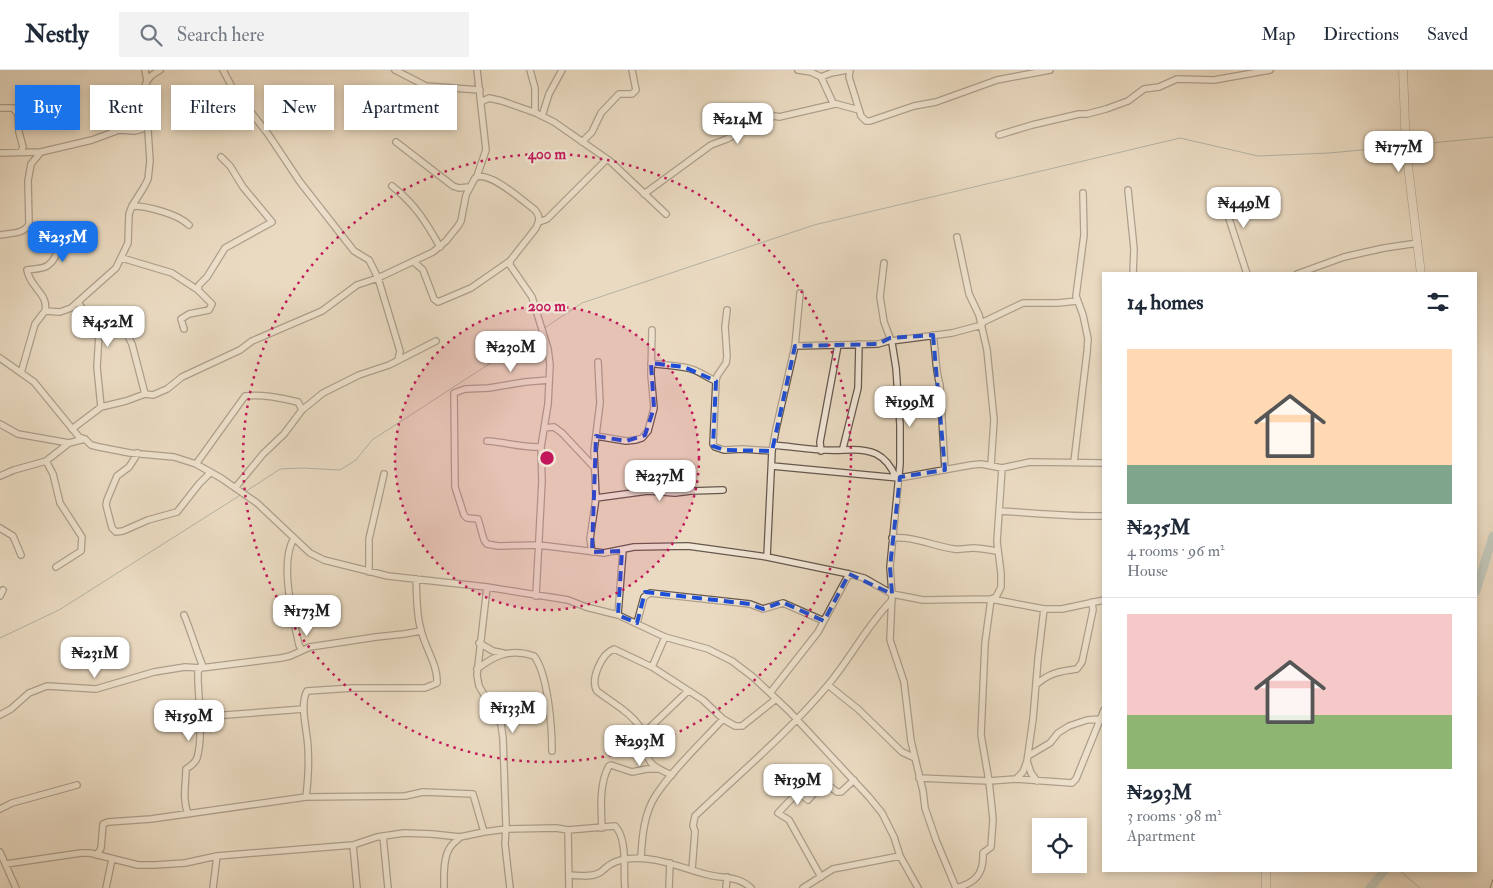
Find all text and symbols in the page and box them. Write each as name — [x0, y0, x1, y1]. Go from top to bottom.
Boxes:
search box — [119, 12, 469, 57]
text: Nestly — [25, 19, 89, 50]
icon: search — [137, 21, 165, 49]
text: Search here — [177, 23, 264, 47]
text: Map — [1262, 23, 1295, 46]
text: Directions — [1323, 23, 1399, 46]
text: Saved — [1427, 23, 1468, 46]
chip: Buy — [15, 85, 80, 130]
chip: Rent — [90, 85, 161, 130]
chip: Filters — [171, 85, 254, 130]
chip: New — [264, 85, 334, 130]
chip: Apartment — [344, 85, 457, 130]
pin: ₦214M — [703, 102, 773, 145]
text: ₦214M — [713, 109, 763, 129]
pin: ₦177M — [1364, 131, 1434, 173]
text: ₦177M — [1375, 137, 1423, 157]
text: 400 m — [527, 145, 566, 164]
pin: ₦449M — [1209, 186, 1279, 229]
text: ₦449M — [1218, 193, 1270, 213]
pin: ₦235M — [28, 220, 98, 263]
text: ₦235M — [39, 227, 87, 247]
icon: filters — [1424, 288, 1452, 316]
text: 14 homes — [1127, 289, 1204, 316]
text: 200 m — [528, 297, 566, 316]
pin: ₦452M — [73, 306, 143, 348]
text: ₦452M — [83, 312, 133, 332]
pin: ₦230M — [476, 330, 546, 373]
text: ₦230M — [486, 337, 536, 357]
icon: home — [1245, 381, 1335, 471]
pin: ₦199M — [875, 386, 945, 428]
text: ₦199M — [885, 392, 935, 412]
centre of rings — [538, 449, 556, 467]
pin: ₦237M — [625, 460, 695, 502]
text: ₦237M — [636, 466, 684, 486]
text: ₦235M — [1127, 514, 1190, 541]
text: 4 rooms · 96 m² — [1127, 541, 1225, 561]
text: House — [1127, 561, 1168, 581]
pin: ₦173M — [272, 594, 342, 637]
text: ₦173M — [284, 601, 330, 621]
pin: ₦231M — [60, 636, 130, 679]
text: ₦231M — [72, 643, 119, 663]
icon: home — [1245, 647, 1335, 737]
pin: ₦133M — [478, 692, 548, 734]
text: ₦133M — [490, 698, 536, 718]
pin: ₦159M — [154, 700, 224, 742]
text: ₦159M — [165, 706, 213, 726]
pin: ₦293M — [605, 724, 675, 767]
text: ₦293M — [615, 731, 665, 751]
pin: ₦139M — [763, 764, 833, 806]
text: ₦139M — [774, 770, 822, 790]
text: ₦293M — [1127, 779, 1192, 806]
text: 3 rooms · 98 m² — [1127, 806, 1222, 826]
map controls — [1032, 818, 1087, 873]
button: locate — [1032, 818, 1087, 873]
text: Apartment — [1127, 826, 1195, 846]

